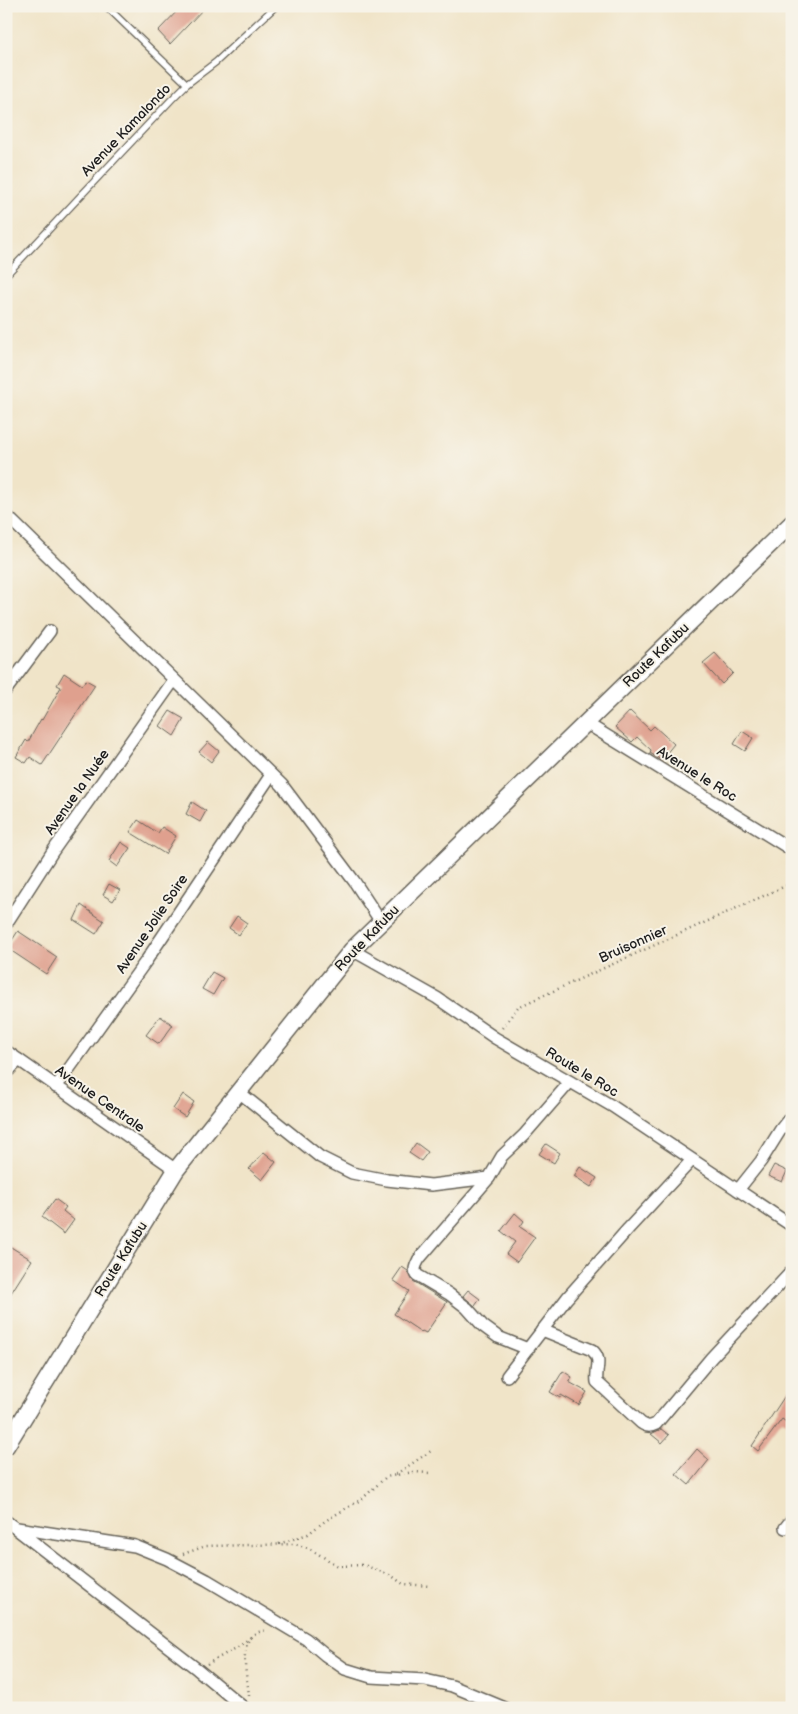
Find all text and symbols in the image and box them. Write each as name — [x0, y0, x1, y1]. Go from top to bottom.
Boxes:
street label: Avenue Kamalondo — [78, 80, 174, 180]
street label: Route Kafubu — [619, 619, 693, 691]
street label: Avenue le Roc — [654, 743, 740, 805]
street label: Avenue la Nuée — [41, 746, 113, 838]
street label: Avenue Jolie Soire — [113, 871, 191, 977]
street label: Route Kafubu — [331, 901, 403, 975]
street label: Bruisonnier — [596, 921, 671, 967]
street label: Route le Roc — [542, 1044, 622, 1100]
street label: Avenue Centrale — [52, 1062, 148, 1136]
street label: Route Kafubu — [91, 1218, 151, 1300]

